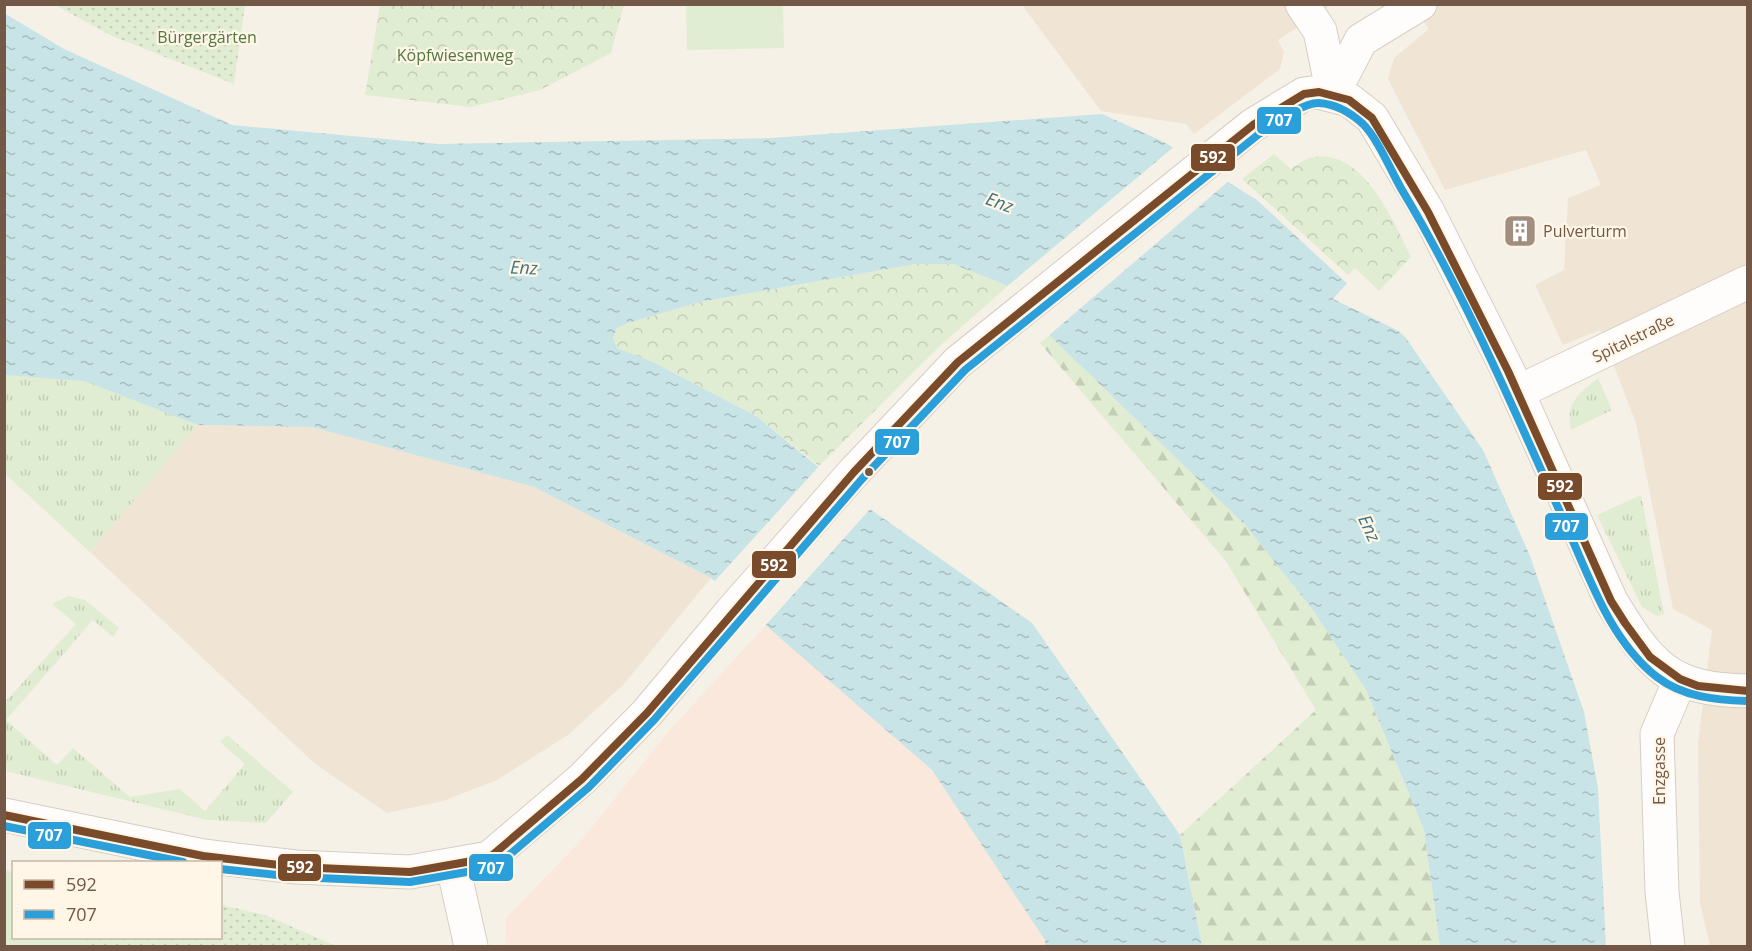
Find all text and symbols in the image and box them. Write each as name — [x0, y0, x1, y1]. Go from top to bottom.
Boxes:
park label: Bürgergärten — [157, 26, 257, 48]
park label: Köpfwiesenweg — [397, 44, 514, 66]
line badge: 707 — [1256, 106, 1302, 135]
text: 707 — [1265, 109, 1293, 131]
line badge: 592 — [1190, 143, 1236, 172]
text: 592 — [1199, 146, 1227, 168]
water label: Enz — [983, 186, 1017, 218]
building icon: Pulverturm — [1502, 213, 1538, 249]
place label: Pulverturm — [1543, 220, 1627, 242]
water label: Enz — [510, 255, 538, 279]
street label: Spitalstraße — [1588, 309, 1678, 367]
line badge: 707 — [874, 428, 920, 456]
text: 707 — [883, 431, 911, 453]
unlabelled marker — [863, 466, 875, 478]
line badge: 592 — [1537, 472, 1583, 501]
text: 592 — [1546, 475, 1574, 497]
water label: Enz — [1353, 510, 1387, 546]
line badge: 707 — [1544, 512, 1589, 541]
text: 707 — [1552, 515, 1580, 537]
line badge: 592 — [751, 550, 797, 579]
text: 592 — [760, 554, 788, 576]
street label: Enzgasse — [1648, 737, 1670, 805]
line badge: 707 — [27, 821, 72, 850]
text: 707 — [35, 824, 63, 846]
line badge: 592 — [277, 853, 322, 882]
line badge: 707 — [468, 853, 514, 882]
text: 592 — [286, 856, 314, 878]
text: 707 — [477, 857, 505, 879]
legend — [12, 861, 222, 939]
text: 592 — [66, 872, 97, 896]
text: 707 — [66, 902, 97, 926]

